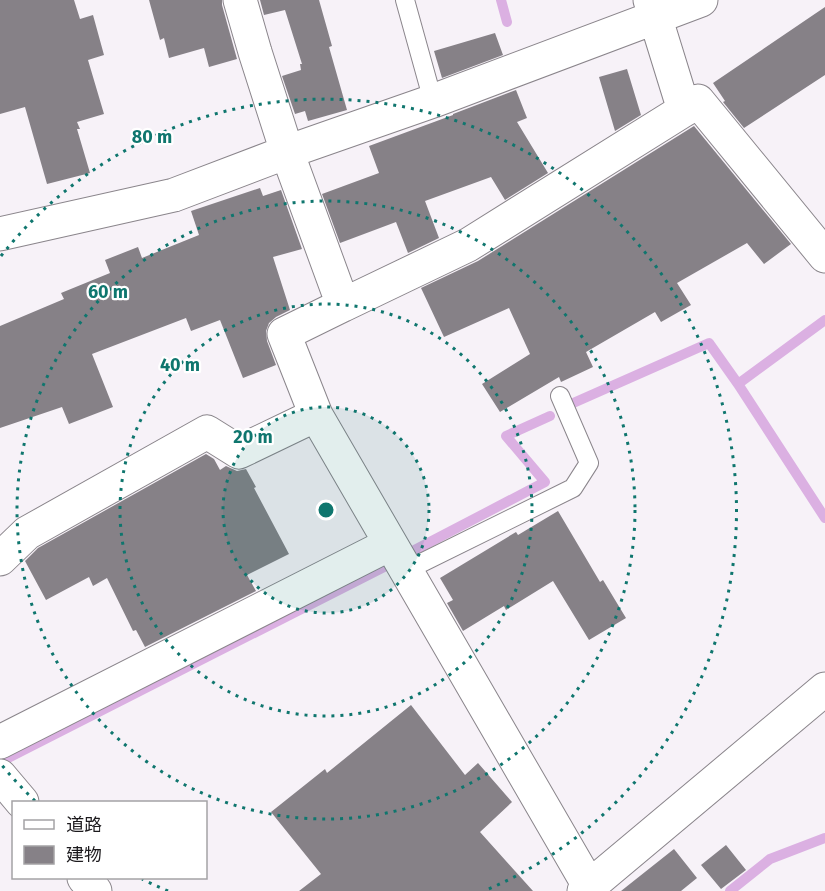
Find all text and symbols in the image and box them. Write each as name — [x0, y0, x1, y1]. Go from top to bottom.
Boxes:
text: 80 m — [132, 126, 172, 148]
text: 60 m — [88, 281, 128, 303]
text: 40 m — [160, 354, 200, 376]
text: 20 m — [233, 426, 273, 448]
centre of rings — [316, 500, 336, 520]
legend — [12, 801, 207, 879]
text: 道路 — [66, 814, 102, 836]
text: 建物 — [66, 844, 102, 866]

